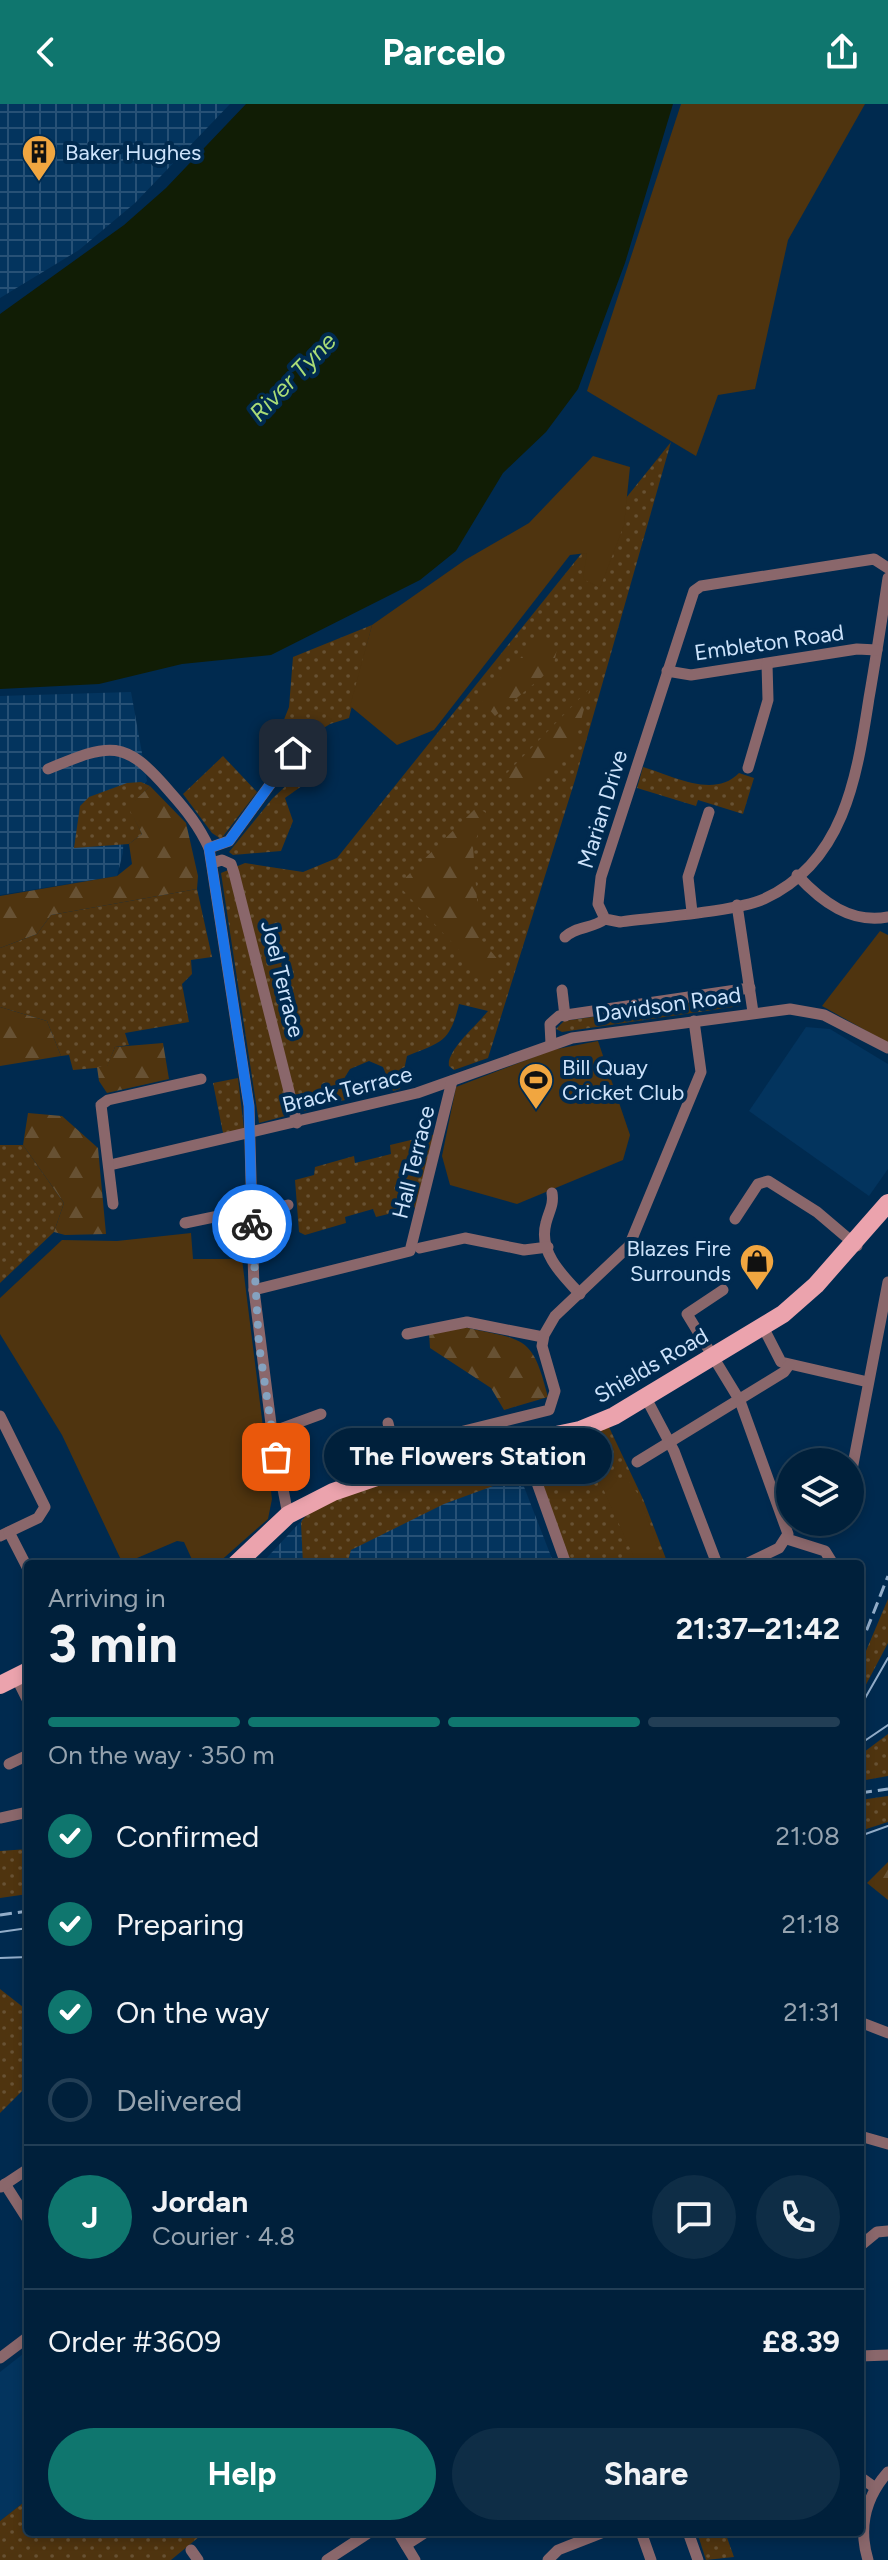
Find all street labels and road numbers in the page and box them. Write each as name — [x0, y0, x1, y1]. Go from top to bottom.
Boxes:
street label: Embleton Road — [692, 619, 846, 666]
street label: Marian Drive — [572, 747, 633, 872]
street label: Joel Terrace — [255, 918, 310, 1040]
street label: Davidson Road — [593, 981, 743, 1028]
street label: Brack Terrace — [279, 1060, 415, 1119]
street label: Hall Terrace — [386, 1103, 441, 1222]
street label: Shields Road — [590, 1322, 713, 1409]

